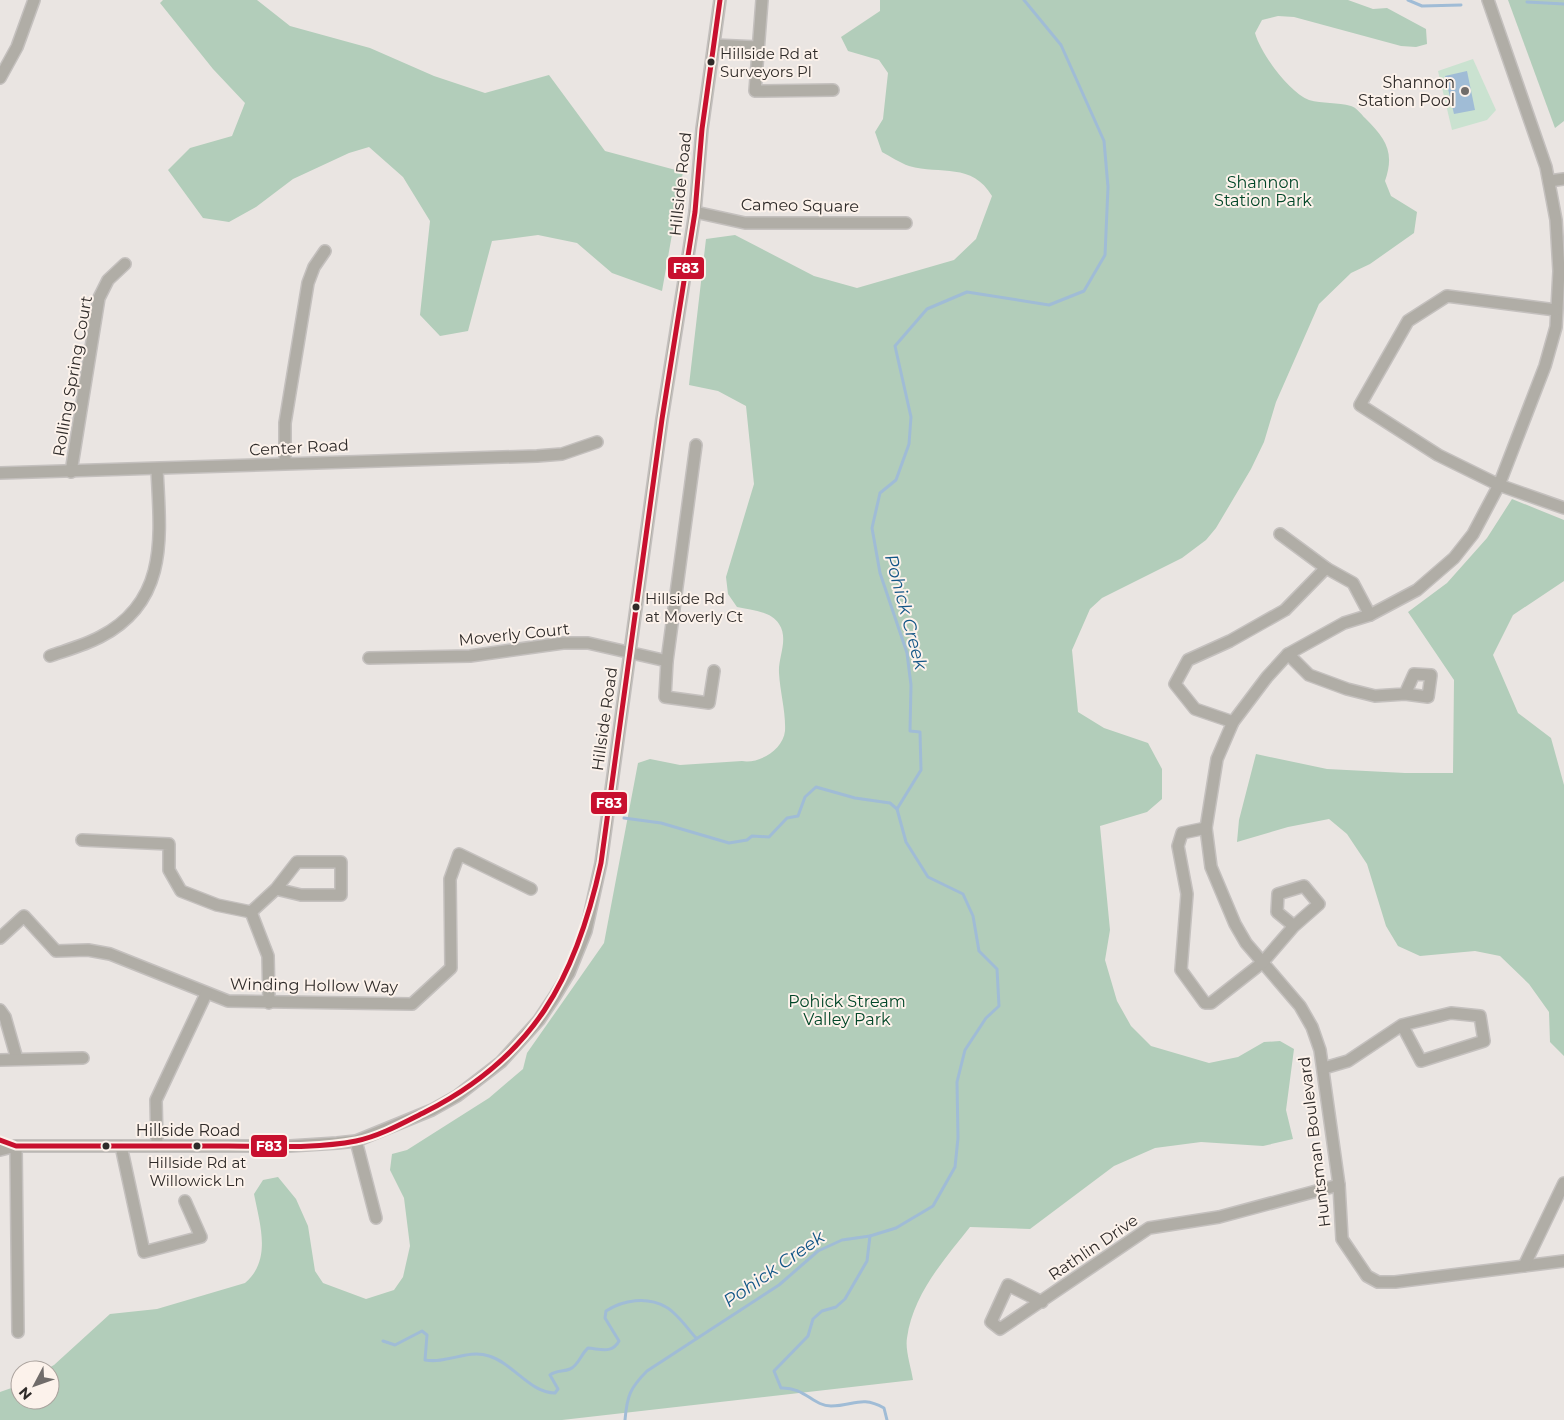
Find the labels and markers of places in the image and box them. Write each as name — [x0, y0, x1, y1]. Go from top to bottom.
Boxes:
place label: Hillside Rd at Surveyors Pl — [720, 44, 819, 81]
marker: Hillside Rd at Surveyors Pl — [706, 57, 716, 67]
place label: Shannon Station Pool — [1358, 73, 1455, 110]
marker: Shannon Station Pool — [1459, 85, 1471, 97]
place label: Hillside Rd at Moverly Ct — [645, 589, 743, 626]
marker: Hillside Rd at Moverly Ct — [631, 602, 641, 612]
unlabelled marker — [101, 1141, 111, 1151]
marker: Hillside Rd at Willowick Ln — [192, 1141, 202, 1151]
place label: Hillside Rd at Willowick Ln — [148, 1153, 246, 1190]

